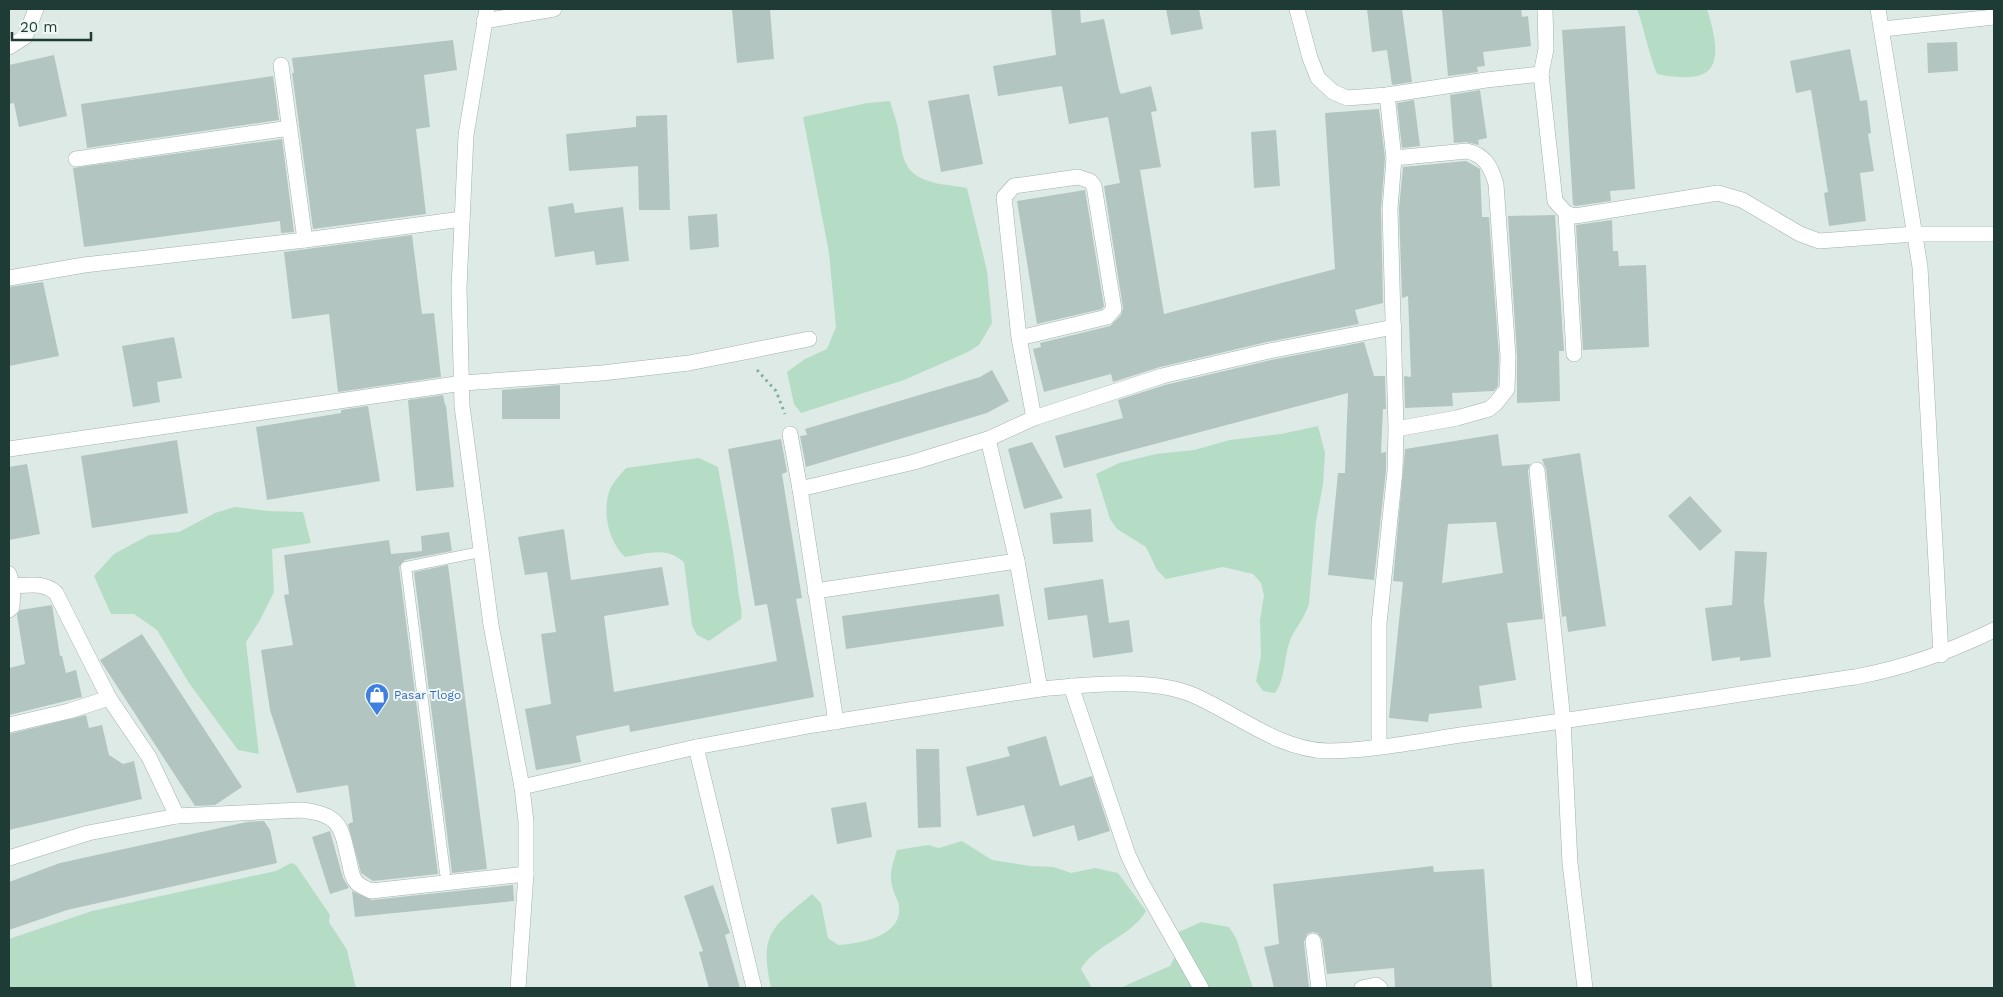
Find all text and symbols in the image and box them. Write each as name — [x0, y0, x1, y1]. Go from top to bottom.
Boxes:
scale bar — [12, 10, 91, 42]
text: 20 m — [20, 18, 58, 36]
shop icon: Pasar Tlogo — [364, 682, 390, 716]
place label: Pasar Tlogo — [394, 688, 461, 702]

